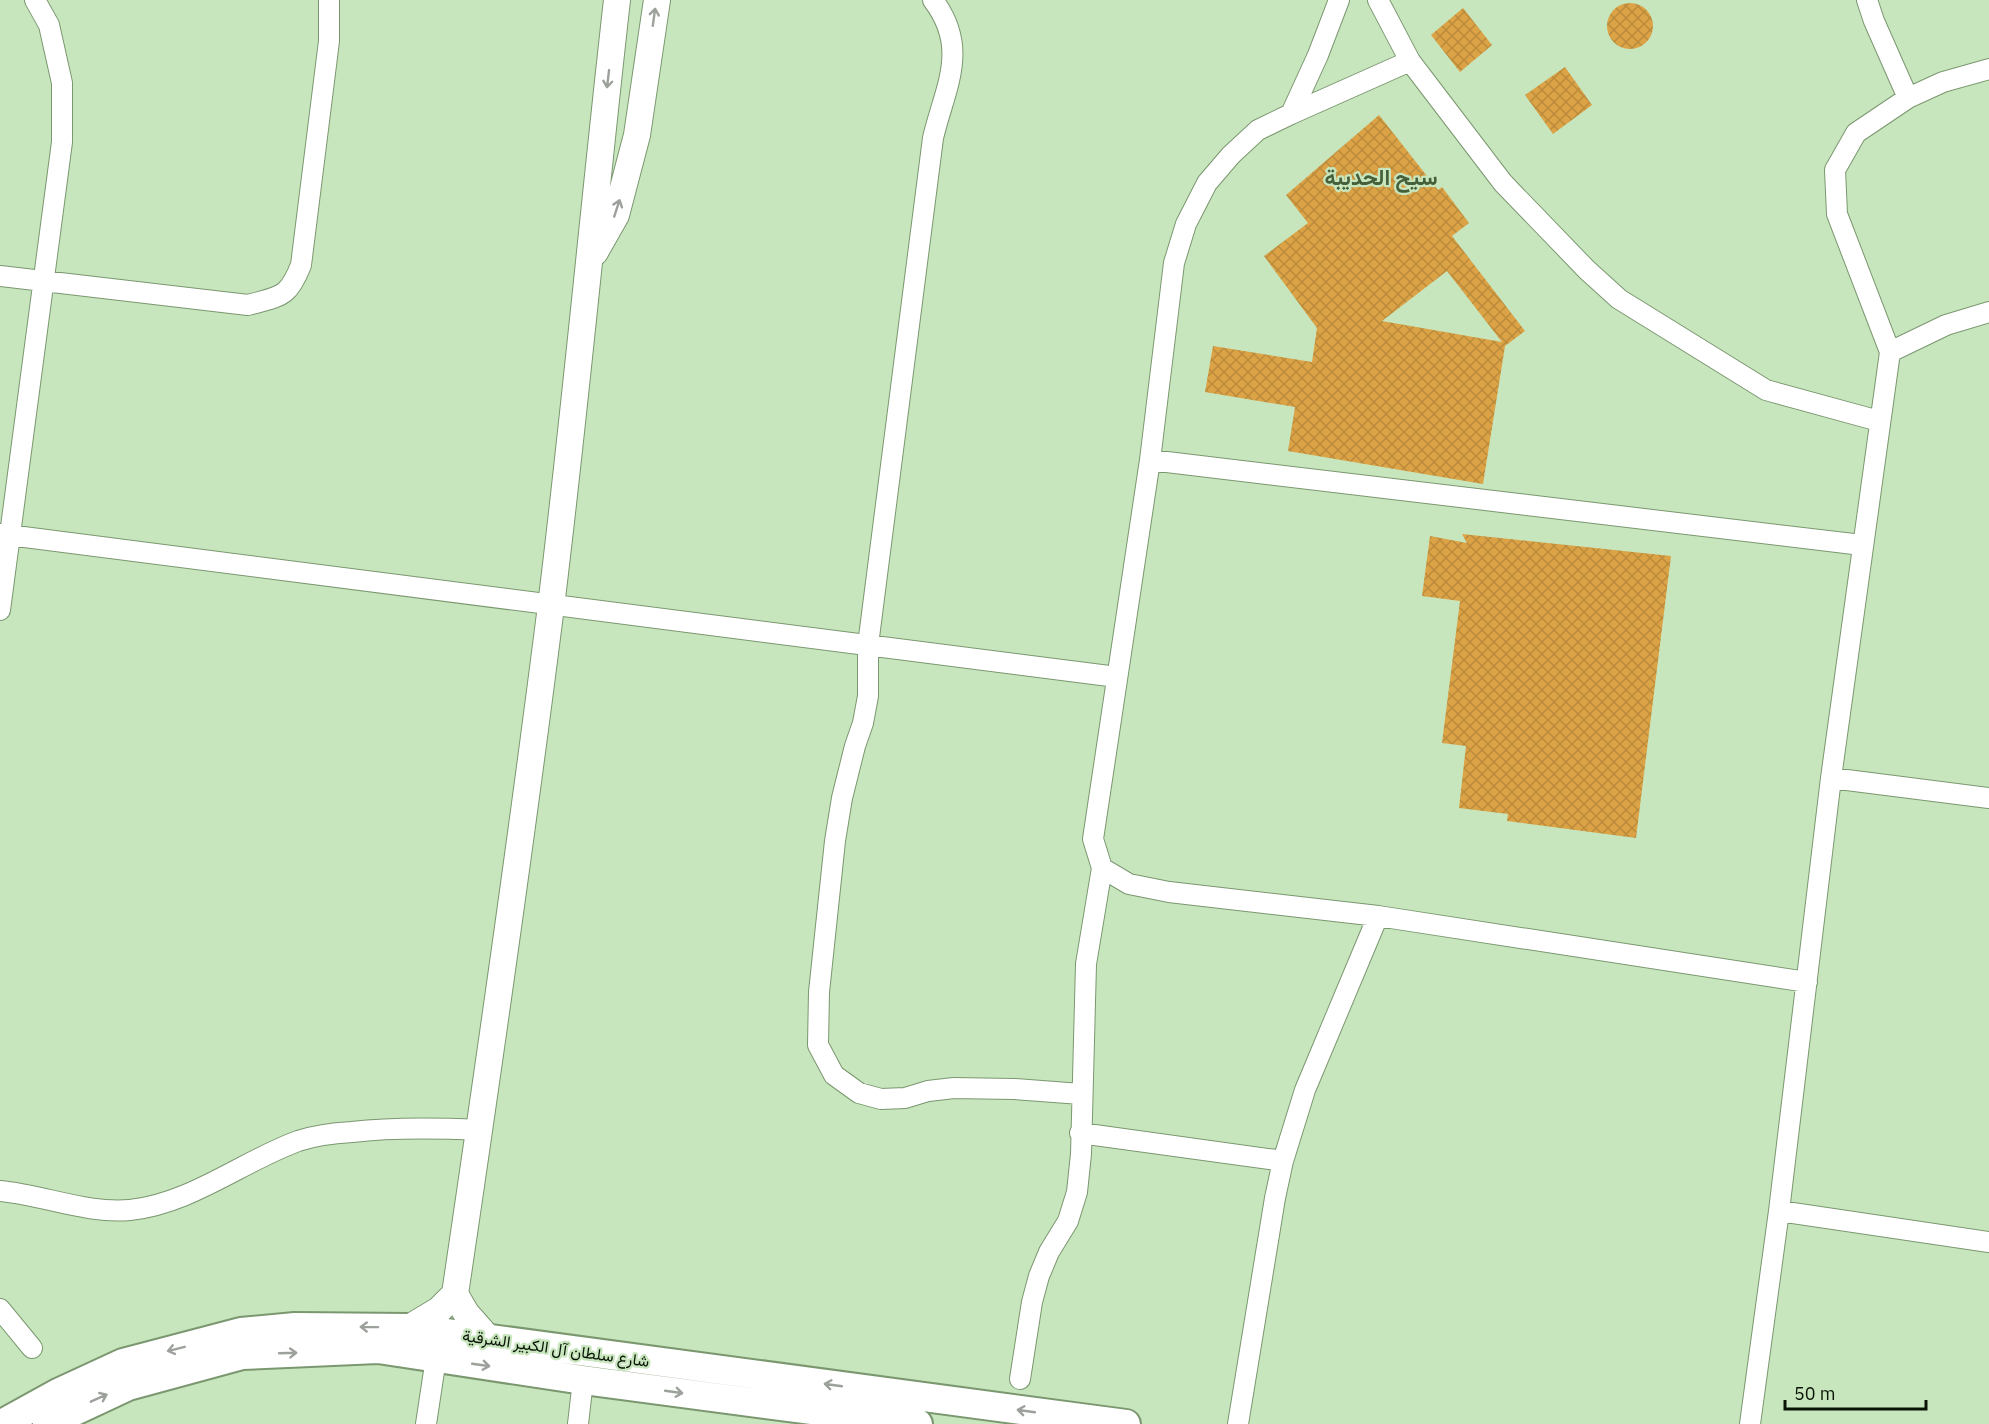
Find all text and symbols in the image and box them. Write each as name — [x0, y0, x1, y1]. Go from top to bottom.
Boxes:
one-way arrow — [649, 8, 660, 27]
one-way arrow — [603, 69, 614, 88]
district label: سيح الحديبة — [1325, 162, 1437, 193]
one-way arrow — [612, 199, 623, 218]
one-way arrow — [359, 1321, 379, 1333]
street label: شارع سلطان آل الكبير الشرقية — [461, 1325, 651, 1373]
one-way arrow — [167, 1343, 186, 1355]
one-way arrow — [277, 1348, 297, 1359]
one-way arrow — [471, 1359, 491, 1370]
scale bar — [1785, 1373, 1926, 1411]
one-way arrow — [824, 1379, 844, 1390]
text: 50 m — [1794, 1382, 1836, 1405]
one-way arrow — [664, 1386, 684, 1397]
one-way arrow — [90, 1392, 108, 1404]
one-way arrow — [1017, 1405, 1037, 1416]

